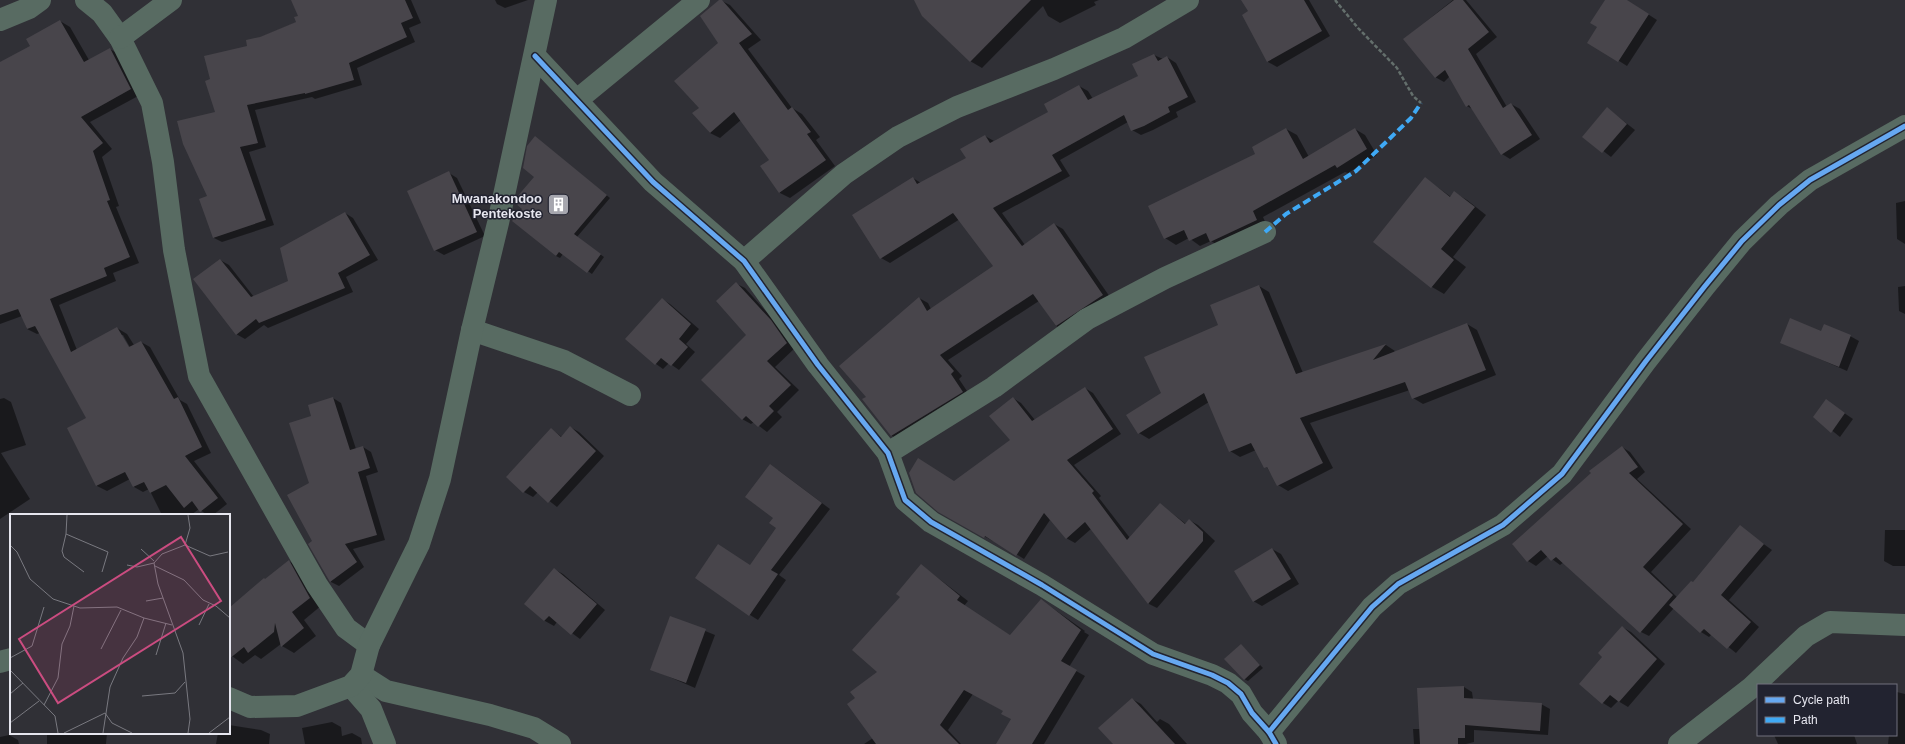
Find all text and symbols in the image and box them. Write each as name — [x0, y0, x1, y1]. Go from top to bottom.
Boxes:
place label: Mwanakondoo Pentekoste — [452, 191, 542, 221]
building icon: Mwanakondoo Pentekoste — [545, 192, 571, 218]
inset map — [10, 514, 230, 734]
legend — [1757, 684, 1897, 736]
text: Cycle path — [1793, 693, 1850, 707]
text: Path — [1793, 713, 1818, 727]

